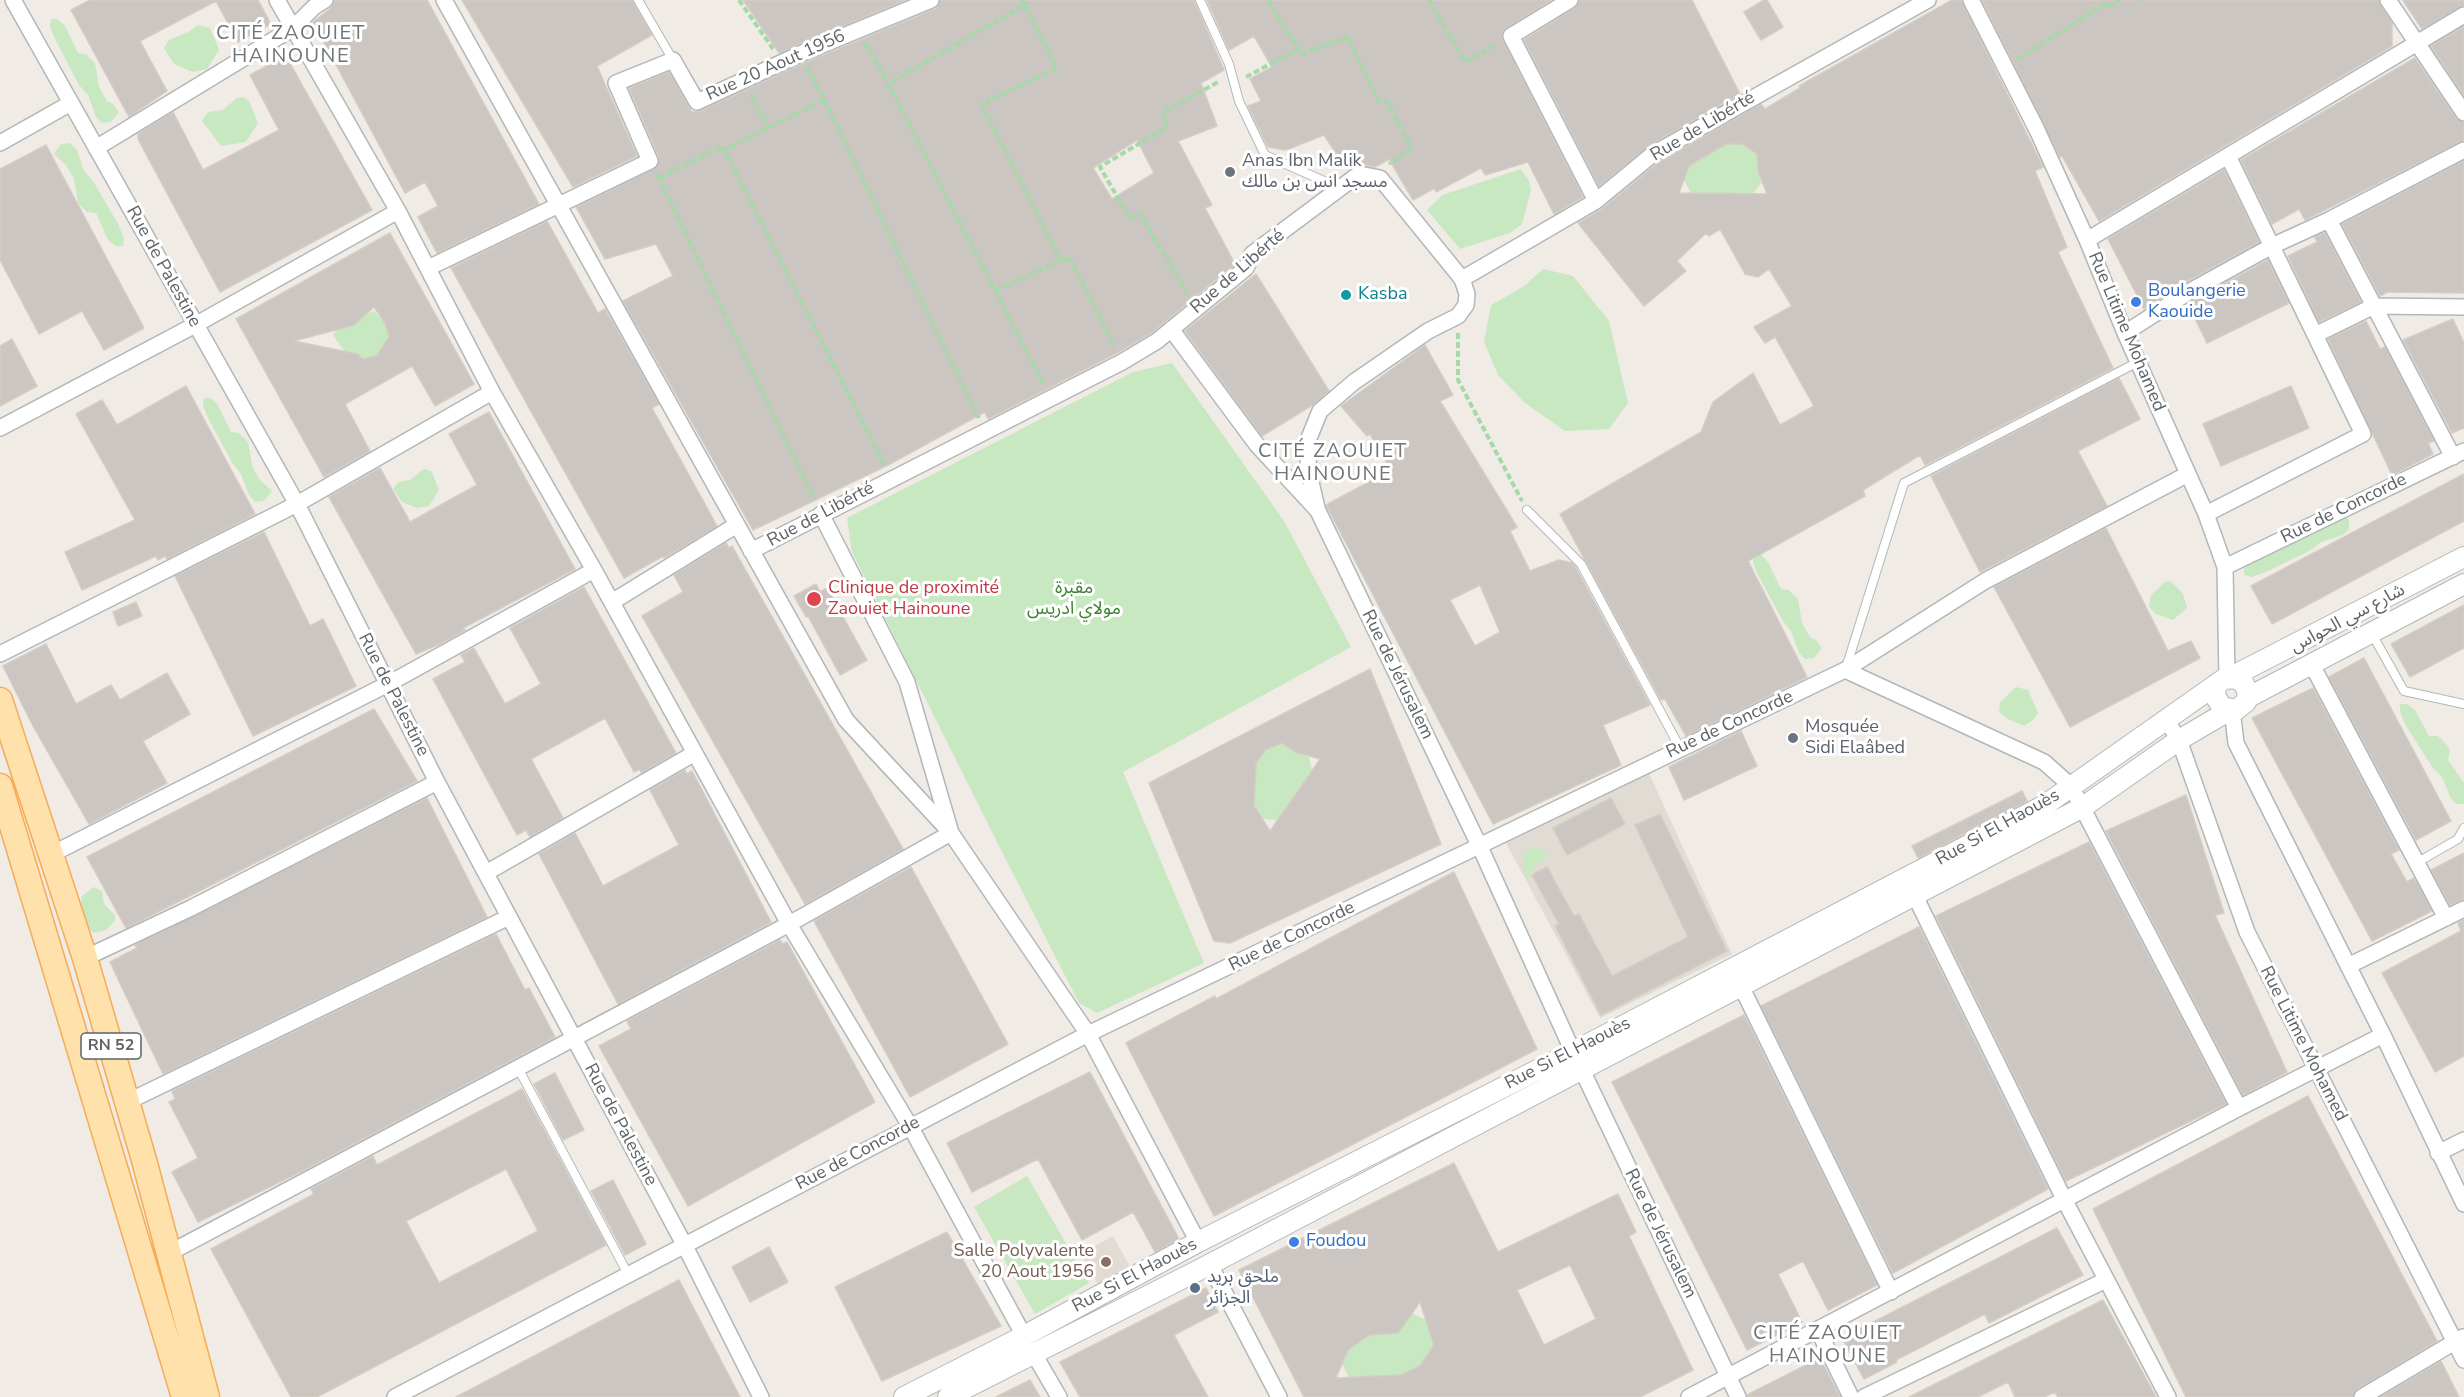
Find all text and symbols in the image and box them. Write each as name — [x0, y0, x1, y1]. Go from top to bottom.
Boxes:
district label: CITÉ ZAOUIET HAINOUNE — [216, 22, 366, 69]
street label: Rue 20 Aout 1956 — [703, 26, 849, 106]
street label: Rue de Libérté — [1647, 87, 1759, 167]
place label: Anas Ibn Malik مسجد انس بن مالك — [1242, 151, 1388, 194]
marker: Anas Ibn Malik مسجد انس بن مالك — [1223, 165, 1237, 179]
street label: Rue de Palestine — [121, 203, 205, 331]
street label: Rue de Libérté — [1186, 225, 1290, 319]
street label: Rue Litime Mohamed — [2083, 249, 2169, 415]
place label: Boulangerie Kaouide — [2148, 281, 2246, 324]
place label: Kasba — [1358, 284, 1407, 306]
marker: Kasba — [1339, 288, 1353, 302]
marker: Boulangerie Kaouide — [2129, 295, 2143, 309]
district label: CITÉ ZAOUIET HAINOUNE — [1258, 440, 1408, 487]
street label: Rue de Concorde — [2278, 469, 2410, 549]
street label: Rue de Libérté — [764, 478, 878, 552]
place label: Clinique de proximité Zaouiet Hainoune — [828, 578, 999, 620]
park label: مقبرة مولاي ادريس — [1027, 578, 1121, 620]
street label: شارع سي الحواس — [2287, 580, 2409, 658]
marker: Clinique de proximité Zaouiet Hainoune — [805, 590, 823, 608]
street label: Rue de Jérusalem — [1356, 607, 1438, 743]
street label: Rue de Palestine — [353, 630, 433, 760]
street label: Rue de Concorde — [1663, 686, 1797, 764]
place label: Mosquée Sidi Elaâbed — [1805, 717, 1905, 760]
marker: Mosquée Sidi Elaâbed — [1786, 731, 1800, 745]
street label: Rue Si El Haouès — [1932, 785, 2064, 871]
street label: Rue de Concorde — [1226, 897, 1358, 977]
street label: Rue Litime Mohamed — [2255, 963, 2351, 1125]
street label: Rue Si El Haouès — [1502, 1013, 1634, 1095]
road number: RN 52 — [81, 1033, 141, 1059]
street label: Rue de Palestine — [579, 1060, 661, 1190]
street label: Rue de Concorde — [792, 1112, 924, 1196]
street label: Rue de Jérusalem — [1619, 1166, 1701, 1302]
place label: Foudou — [1306, 1231, 1366, 1253]
street label: Rue Si El Haouès — [1069, 1234, 1201, 1318]
marker: Foudou — [1287, 1235, 1301, 1249]
place label: Salle Polyvalente 20 Aout 1956 — [953, 1241, 1094, 1284]
marker: Salle Polyvalente 20 Aout 1956 — [1099, 1255, 1113, 1269]
place label: ملحق بريد الجزائر — [1207, 1267, 1279, 1310]
marker: ملحق بريد الجزائر — [1188, 1281, 1202, 1295]
district label: CITÉ ZAOUIET HAINOUNE — [1753, 1322, 1903, 1369]

